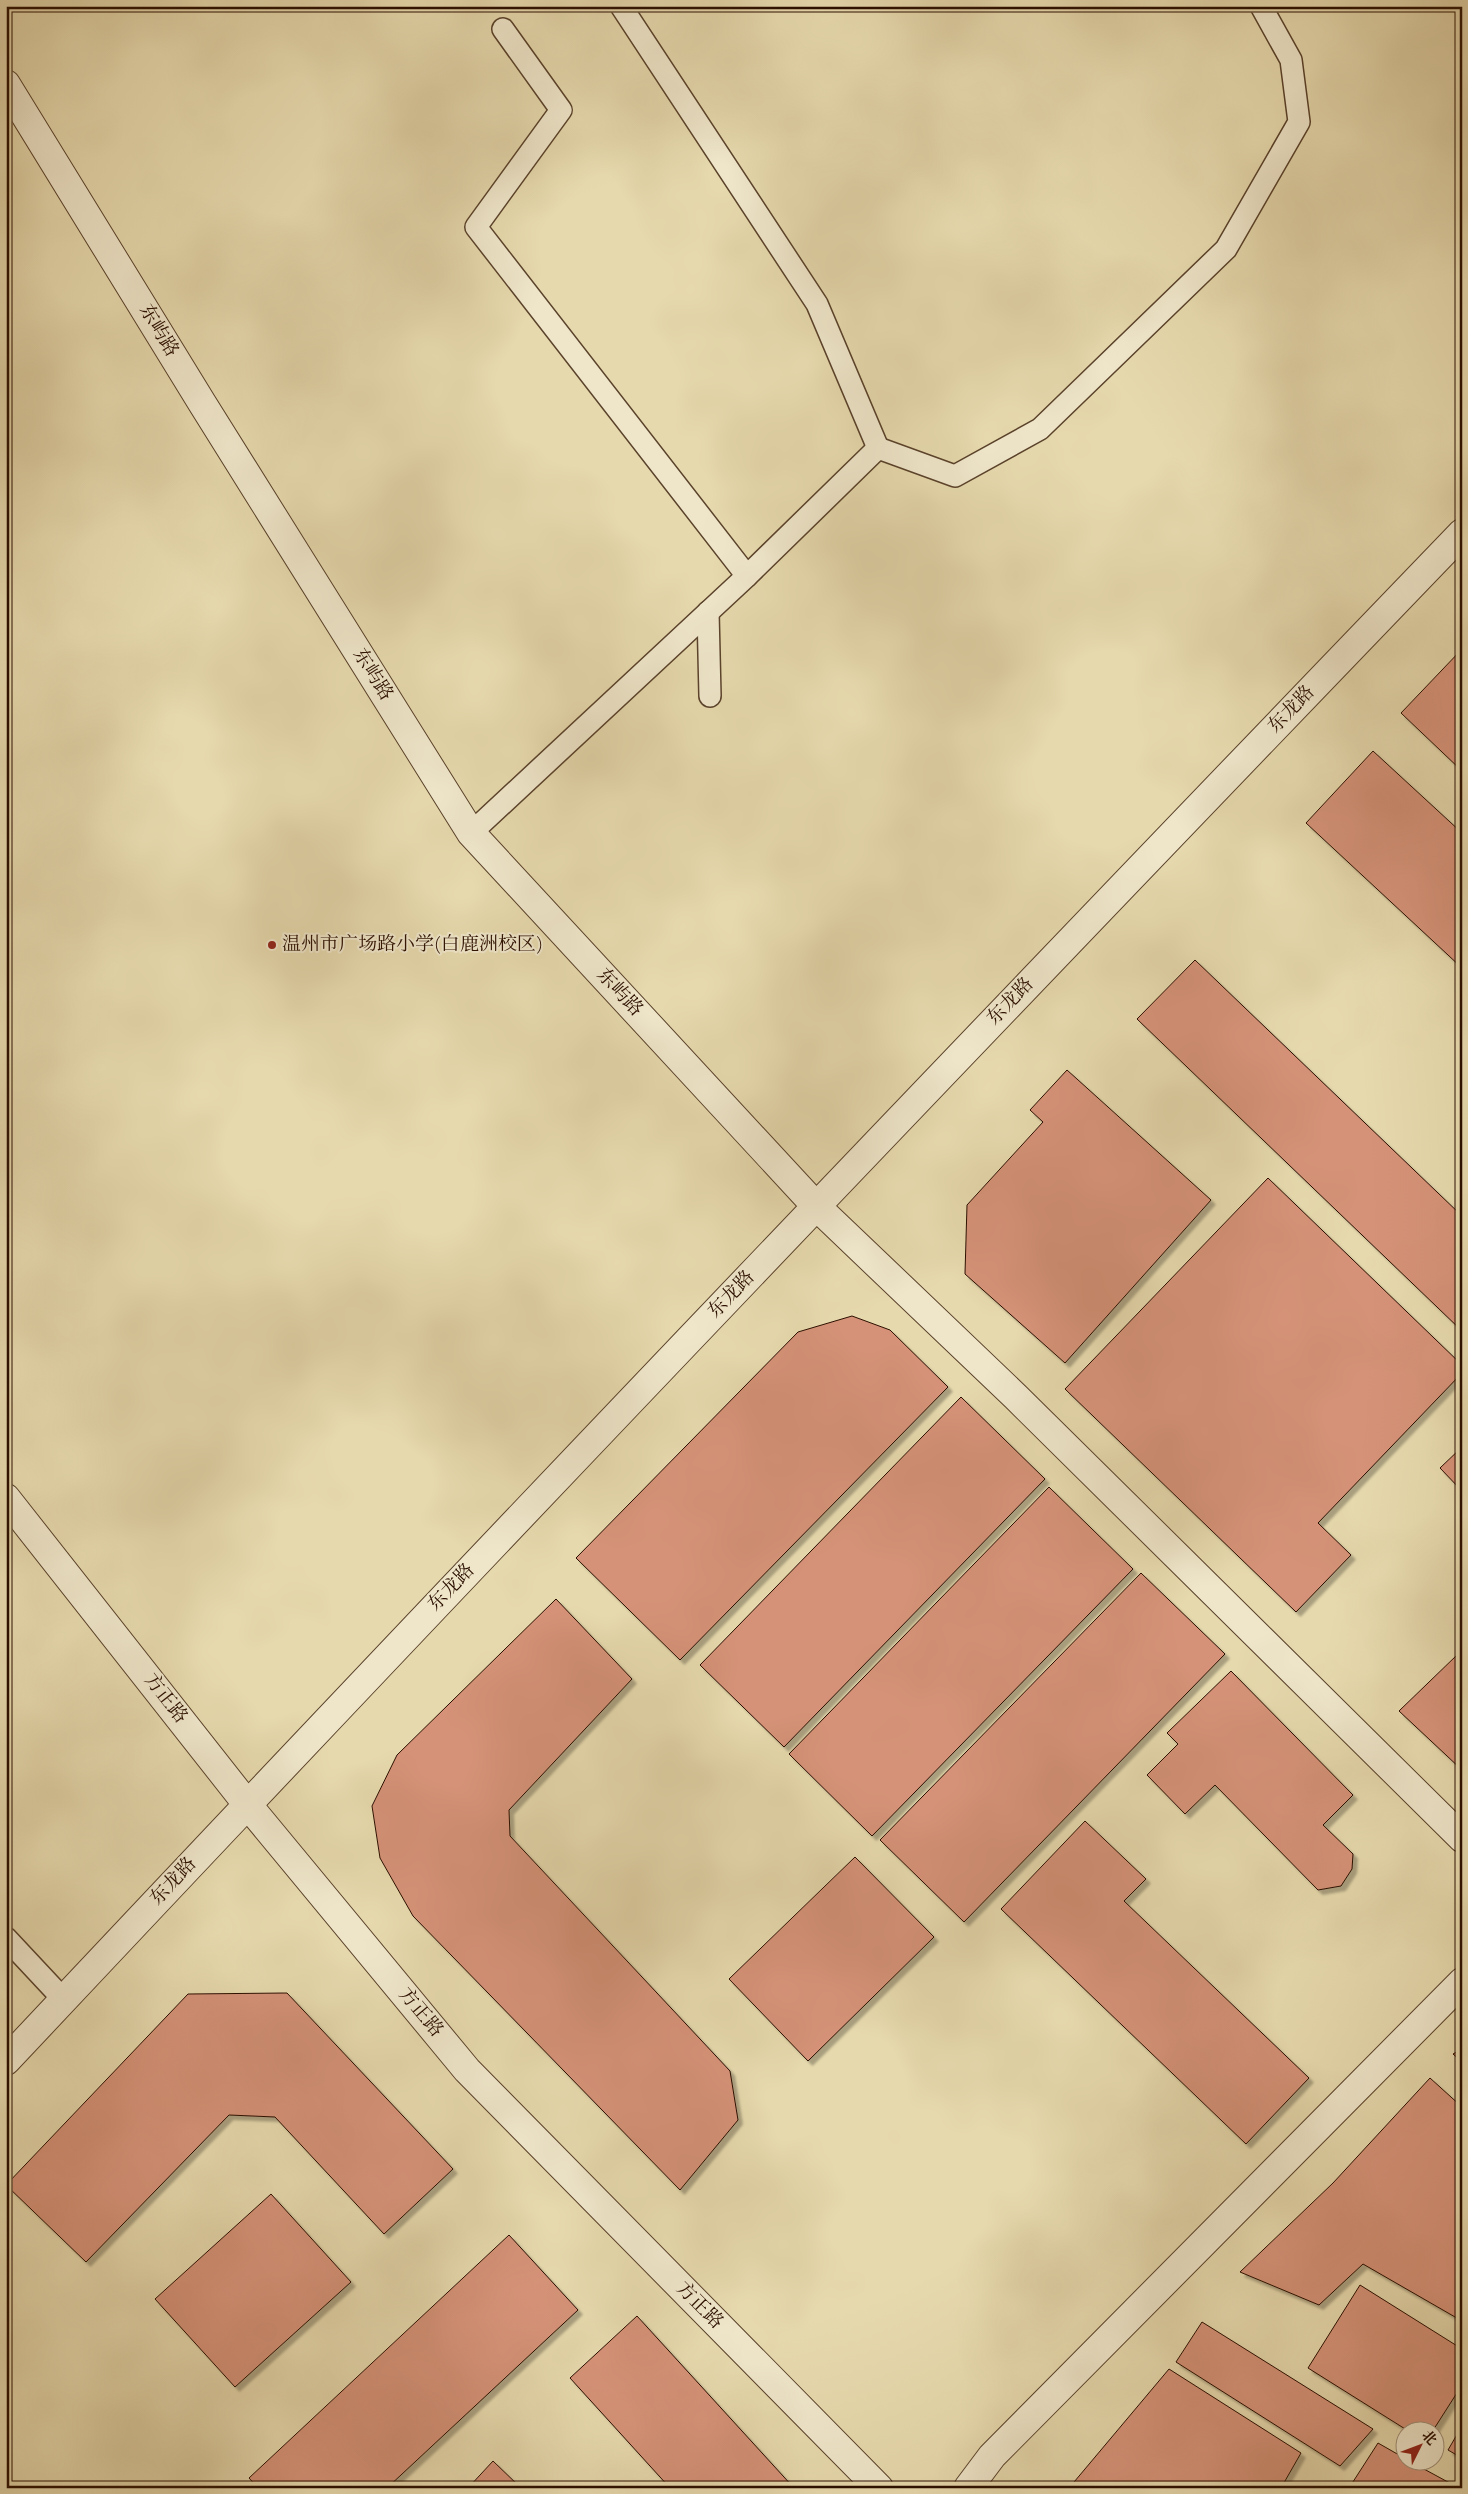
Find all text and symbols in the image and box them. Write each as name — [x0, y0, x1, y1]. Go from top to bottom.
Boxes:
street label: 东屿路 — [135, 300, 183, 360]
street label: 东屿路 — [349, 644, 398, 704]
street label: 东龙路 — [1264, 682, 1319, 737]
place label: 温州市广场路小学(白鹿洲校区) — [282, 933, 543, 955]
marker: 温州市广场路小学(白鹿洲校区) — [266, 939, 278, 951]
street label: 东屿路 — [593, 964, 648, 1020]
street label: 东龙路 — [983, 974, 1038, 1029]
street label: 东龙路 — [704, 1267, 759, 1322]
street label: 东龙路 — [424, 1560, 479, 1615]
street label: 方正路 — [140, 1669, 192, 1727]
street label: 东龙路 — [146, 1853, 200, 1909]
street label: 方正路 — [394, 1983, 448, 2041]
street label: 方正路 — [672, 2277, 728, 2333]
north arrow — [1396, 2422, 1446, 2472]
text: 北 — [1419, 2427, 1440, 2448]

